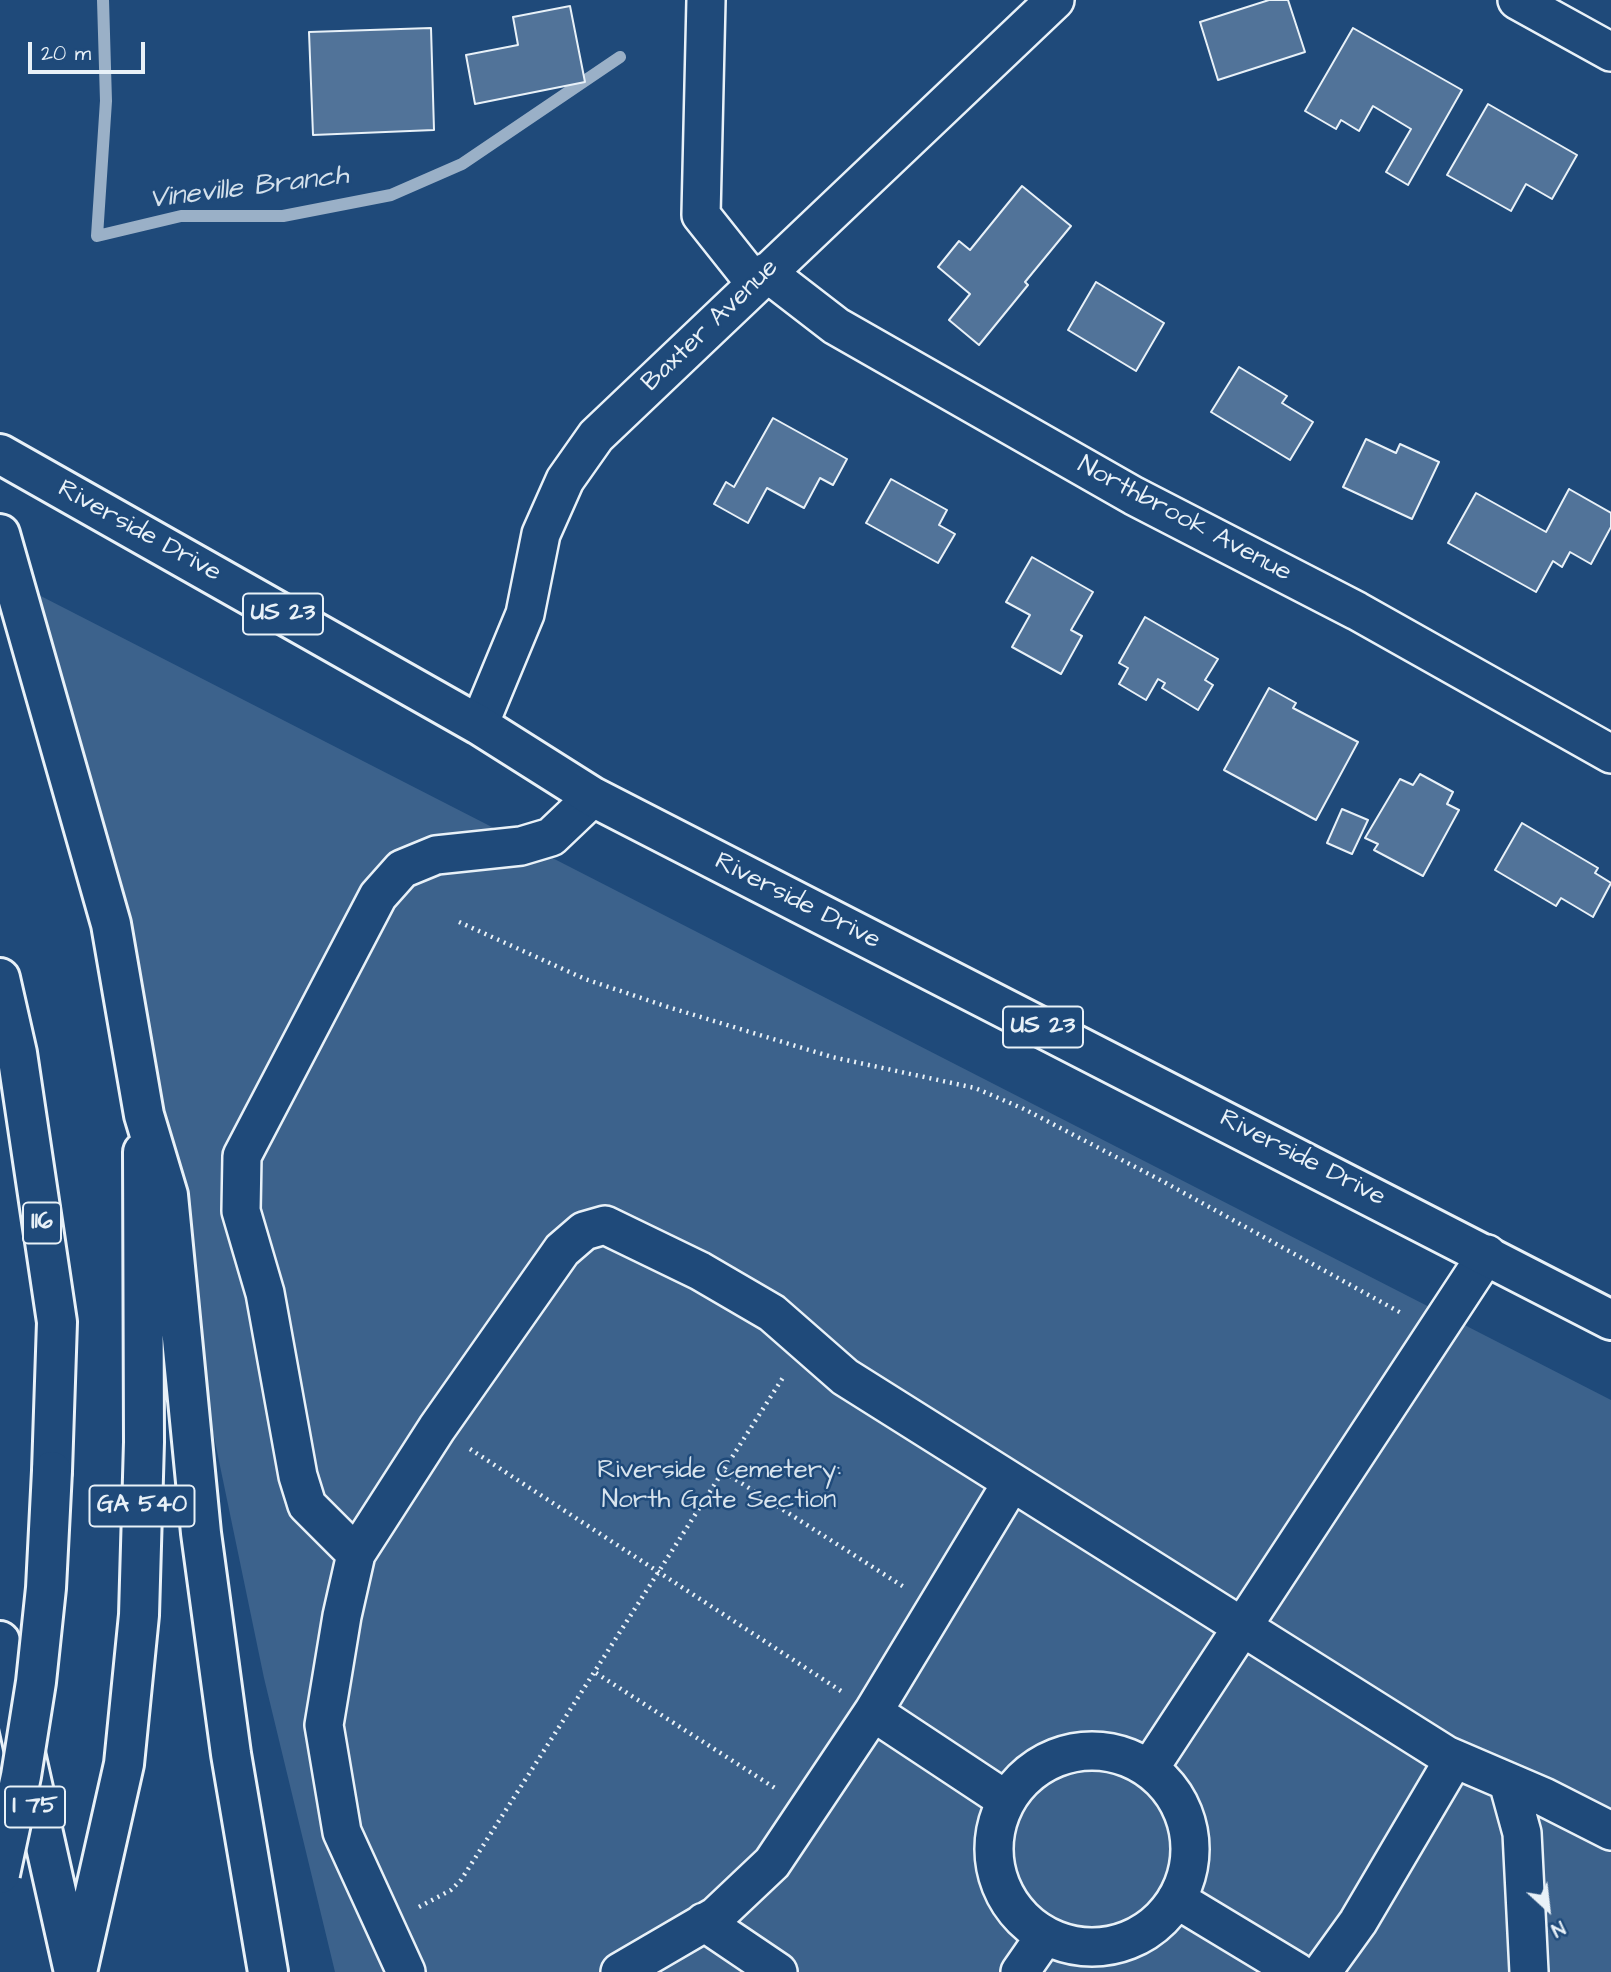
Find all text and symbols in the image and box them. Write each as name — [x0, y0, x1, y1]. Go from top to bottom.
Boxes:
scale bar — [32, 28, 149, 72]
text: 20 m — [41, 39, 91, 68]
water label: Vineville Branch — [148, 160, 350, 218]
street label: Baxter Avenue — [636, 253, 786, 399]
street label: Northbrook Avenue — [1072, 450, 1296, 590]
street label: Riverside Drive — [52, 474, 226, 590]
road number: US 23 — [243, 594, 323, 634]
street label: Riverside Drive — [709, 847, 885, 957]
road number: US 23 — [1003, 1007, 1083, 1048]
street label: Riverside Drive — [1214, 1104, 1390, 1214]
road number: I16 — [23, 1203, 61, 1244]
park label: Riverside Cemetery: North Gate Section — [597, 1456, 841, 1518]
road number: GA 540 — [90, 1486, 194, 1526]
road number: I 75 — [5, 1787, 65, 1828]
north arrow — [1513, 1874, 1583, 1944]
text: N — [1546, 1913, 1569, 1943]

